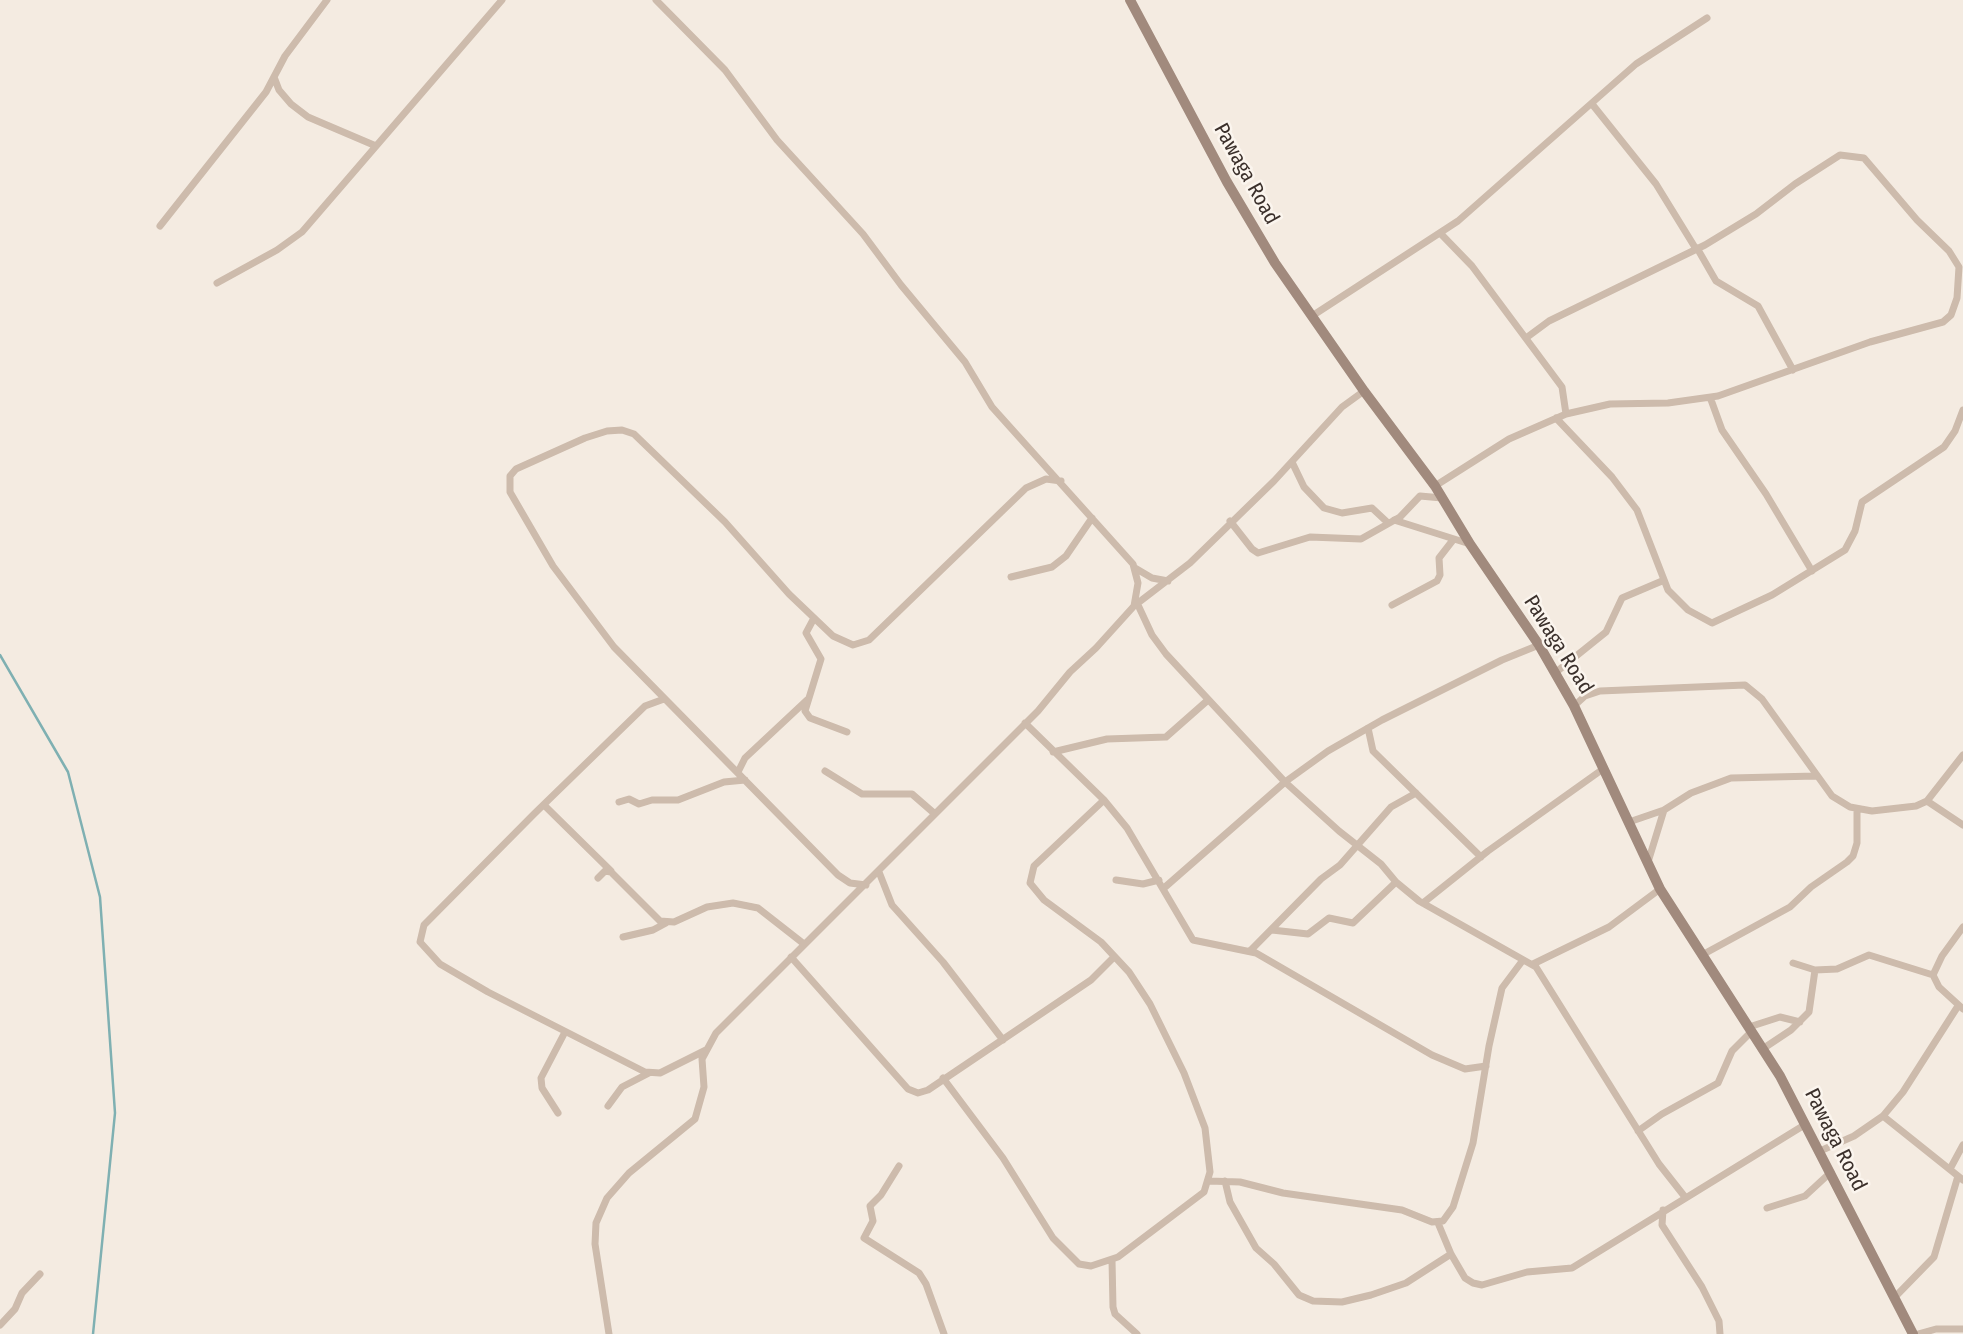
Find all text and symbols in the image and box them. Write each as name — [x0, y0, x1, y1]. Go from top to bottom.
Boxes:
street label: Pawaga Road — [1208, 119, 1284, 229]
street label: Pawaga Road — [1518, 591, 1598, 699]
street label: Pawaga Road — [1798, 1084, 1872, 1196]

